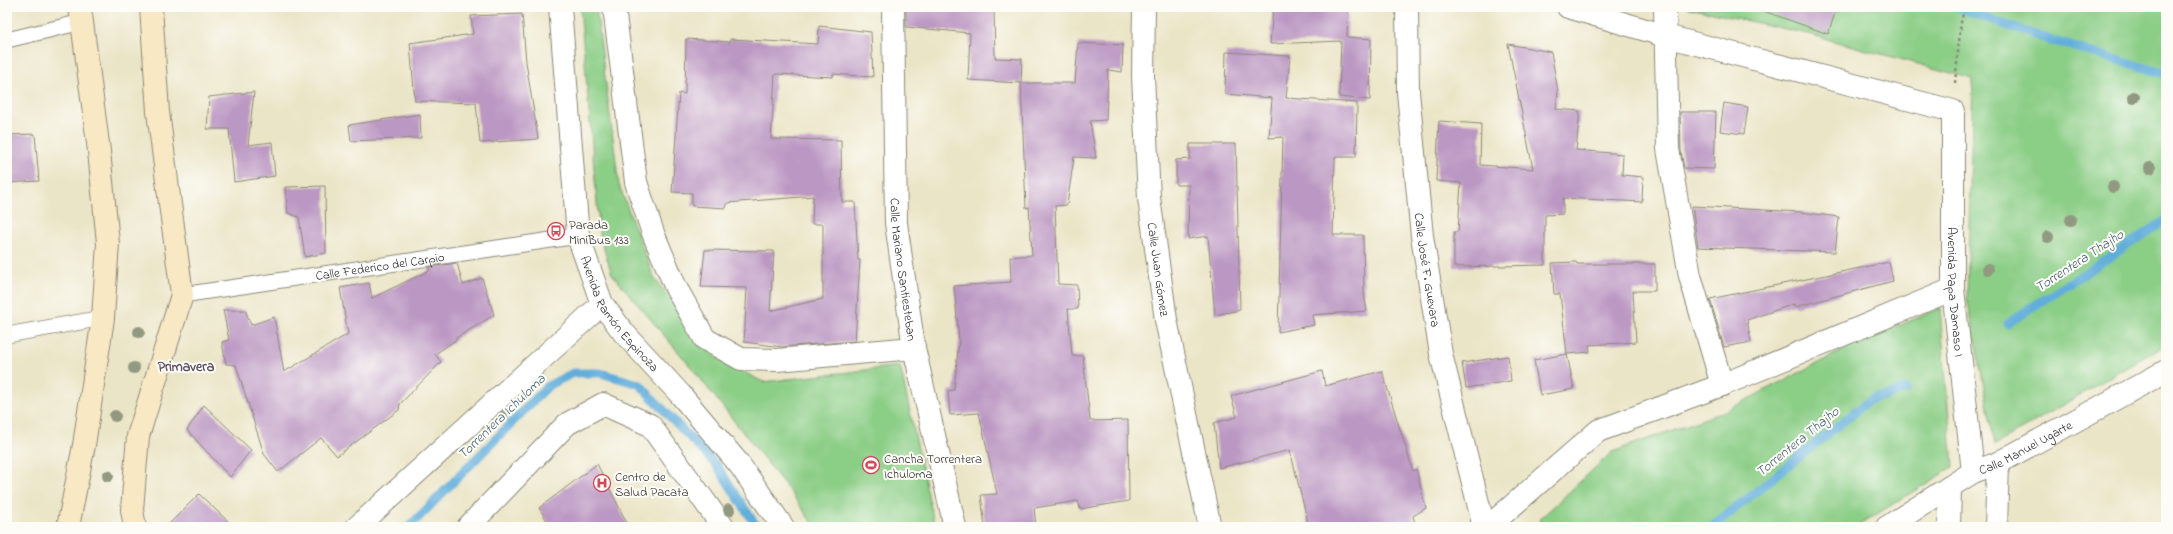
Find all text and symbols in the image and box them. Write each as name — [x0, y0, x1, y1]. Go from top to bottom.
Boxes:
street label: Calle Mariano Santiesteban — [885, 198, 921, 342]
street label: Calle José F. Guevara — [1409, 212, 1445, 329]
place label: Parada MiniBus 133 — [569, 216, 629, 250]
bus stop icon: Parada MiniBus 133 — [546, 221, 566, 241]
street label: Calle Juan Gómez — [1142, 221, 1173, 318]
water label: Torrentera Thajho — [2031, 224, 2129, 298]
street label: Avenida Papa Damaso I — [1942, 227, 1968, 358]
street label: Calle Federico del Carpio — [314, 248, 446, 286]
street label: Avenida Ramón Espinoza — [575, 253, 663, 376]
district label: Primavera — [158, 357, 215, 378]
water label: Torrentera Ichuloma — [453, 369, 551, 465]
water label: Torrentera Thajho — [1752, 401, 1845, 482]
street label: Calle Manuel Ugarte — [1976, 416, 2076, 480]
place label: Cancha Torrentera Ichuloma — [884, 450, 982, 484]
sports icon: Cancha Torrentera Ichuloma — [861, 455, 881, 475]
place label: Centro de Salud Pacata — [615, 468, 688, 502]
hospital icon: Centro de Salud Pacata — [592, 473, 612, 493]

